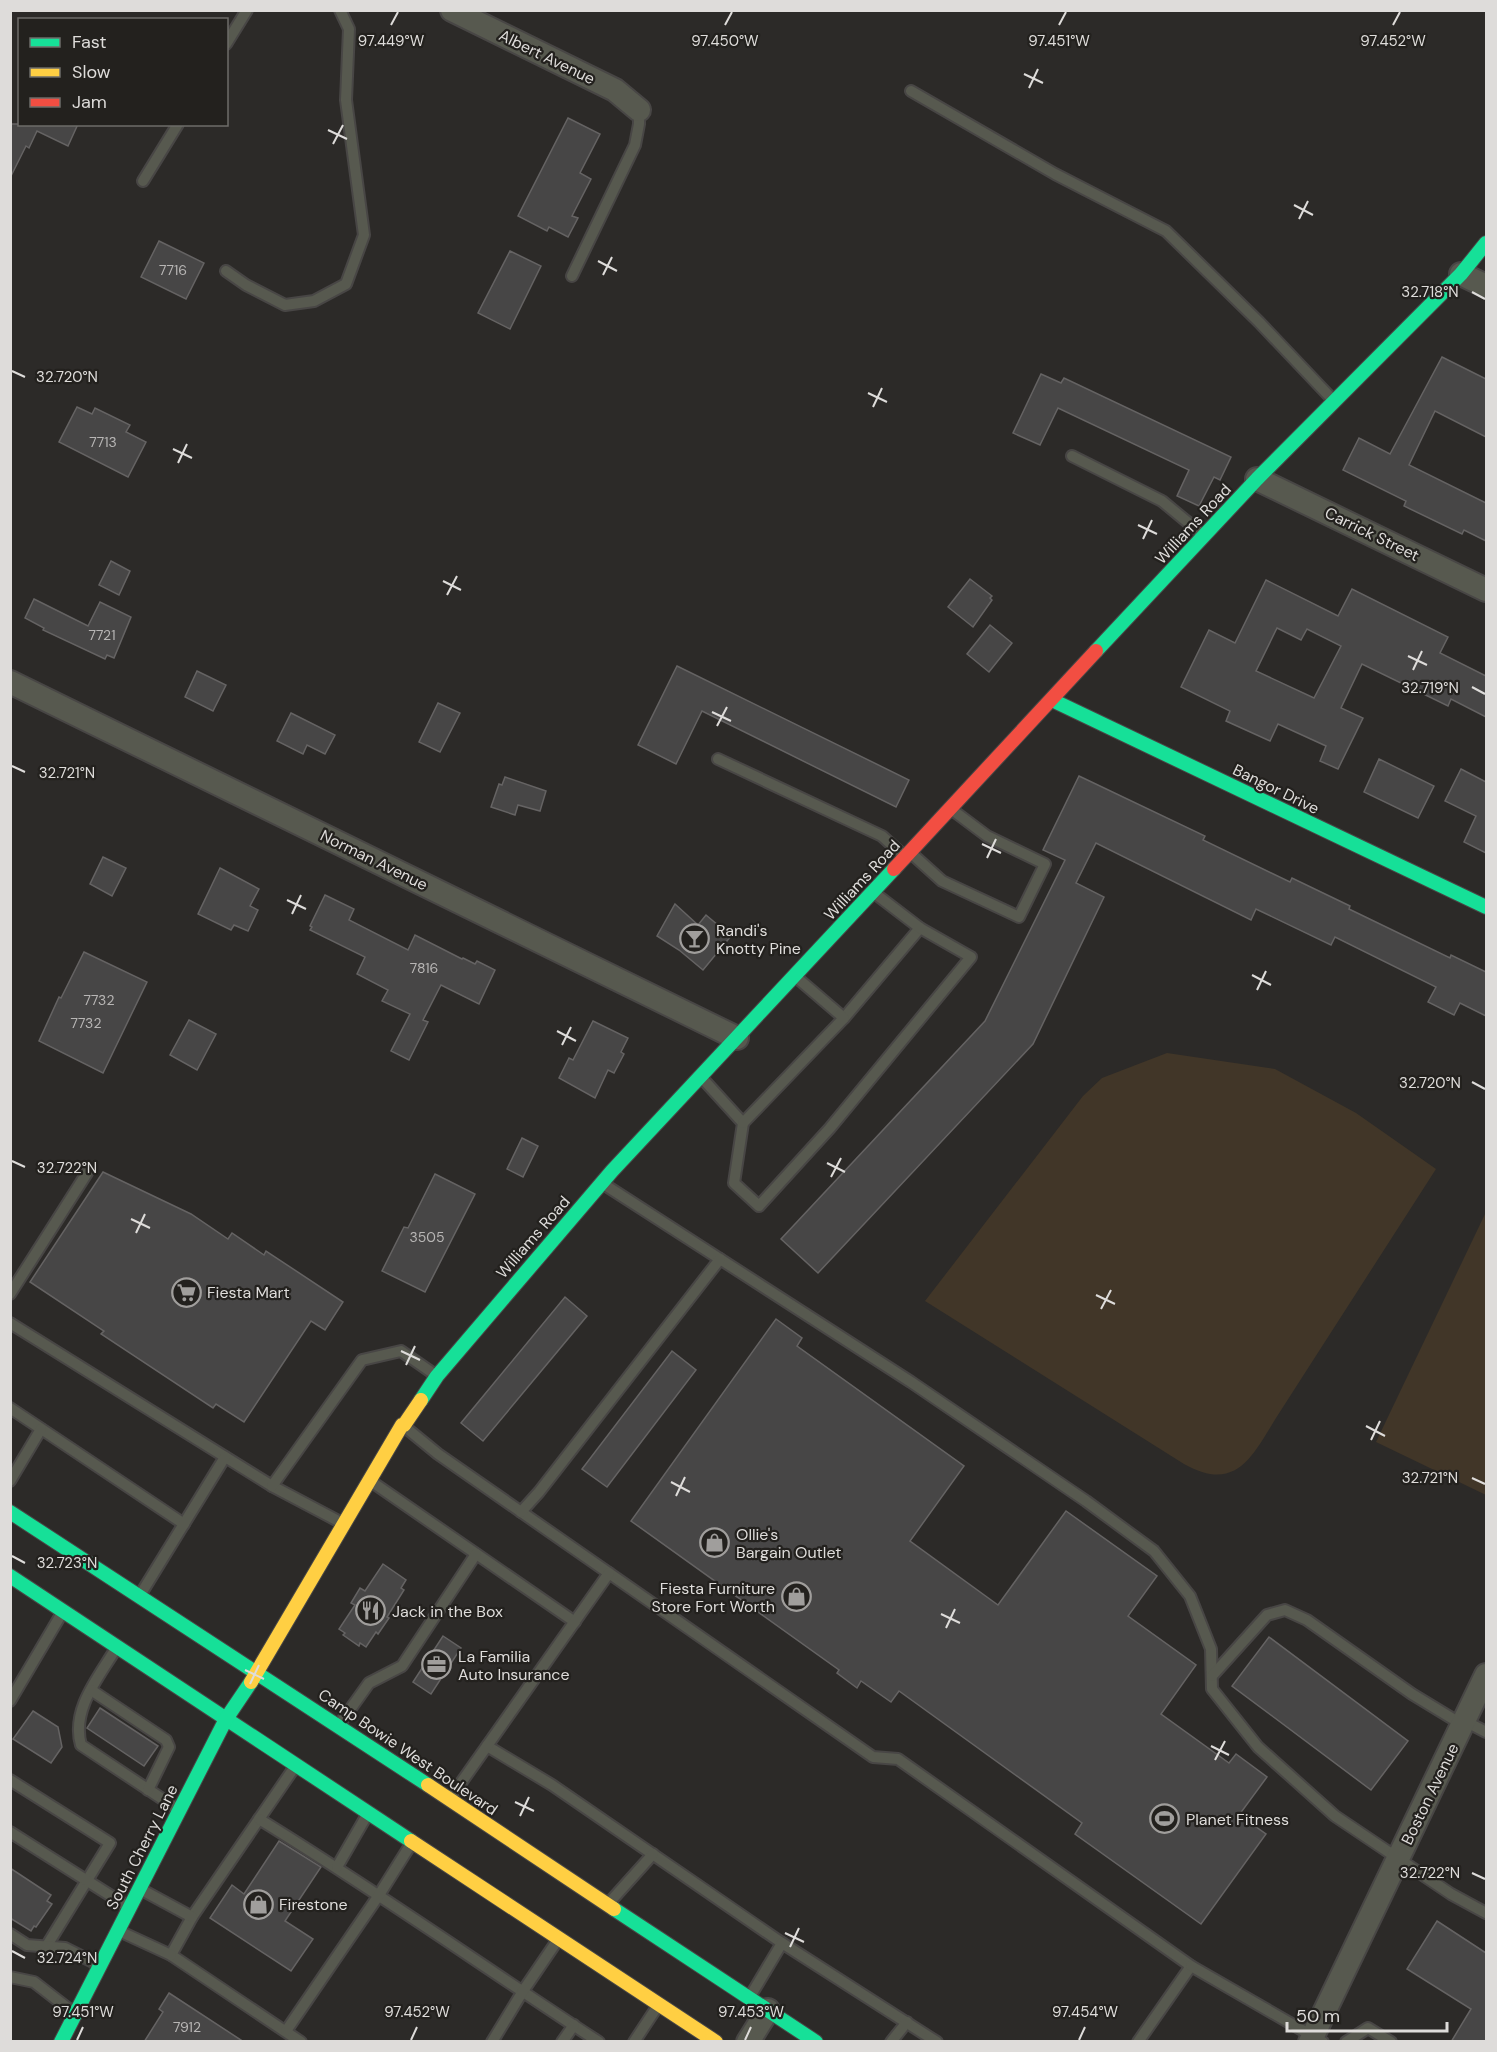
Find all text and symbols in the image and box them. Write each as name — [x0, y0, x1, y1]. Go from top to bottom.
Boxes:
legend — [18, 18, 228, 126]
street label: Albert Avenue — [496, 25, 598, 89]
text: Fast — [72, 30, 107, 54]
text: 97.449°W — [358, 31, 425, 51]
text: 97.450°W — [691, 31, 759, 51]
text: 97.451°W — [1028, 31, 1090, 51]
text: 97.452°W — [1360, 31, 1426, 51]
text: Slow — [72, 60, 111, 84]
text: Jam — [72, 90, 107, 114]
house number: 7716 — [159, 261, 187, 279]
text: 32.718°N — [1401, 282, 1459, 302]
text: 32.720°N — [36, 367, 98, 387]
house number: 7713 — [89, 433, 117, 451]
street label: Williams Road — [1150, 479, 1236, 569]
street label: Carrick Street — [1321, 502, 1423, 566]
house number: 7721 — [88, 626, 116, 644]
text: 32.719°N — [1401, 678, 1459, 698]
street label: Bangor Drive — [1229, 759, 1323, 819]
text: 32.721°N — [39, 763, 95, 783]
street label: Norman Avenue — [317, 825, 431, 895]
street label: Williams Road — [819, 835, 905, 925]
place label: Randi's Knotty Pine — [716, 920, 801, 959]
bar icon: Randi's Knotty Pine — [679, 923, 711, 955]
house number: 7816 — [410, 959, 438, 977]
house number: 7732 — [84, 991, 114, 1009]
house number: 7732 — [71, 1014, 101, 1032]
text: 32.720°N — [1399, 1073, 1461, 1093]
text: 32.722°N — [37, 1158, 97, 1178]
street label: Williams Road — [491, 1191, 575, 1283]
house number: 3505 — [410, 1228, 444, 1246]
supermarket icon: Fiesta Mart — [170, 1276, 202, 1308]
place label: Fiesta Mart — [207, 1282, 290, 1303]
text: 32.721°N — [1402, 1468, 1458, 1488]
place label: Ollie's Bargain Outlet — [736, 1524, 841, 1563]
shop icon: Ollie's Bargain Outlet — [699, 1527, 731, 1559]
text: 32.723°N — [37, 1553, 97, 1573]
place label: Fiesta Furniture Store Fort Worth — [652, 1578, 775, 1617]
shop icon: Fiesta Furniture Store Fort Worth — [780, 1581, 812, 1613]
restaurant icon: Jack in the Box — [355, 1595, 387, 1627]
place label: Jack in the Box — [392, 1601, 503, 1622]
place label: La Familia Auto Insurance — [458, 1646, 570, 1685]
office icon: La Familia Auto Insurance — [421, 1649, 453, 1681]
street label: Camp Bowie West Boulevard — [314, 1684, 502, 1820]
street label: Boston Avenue — [1396, 1740, 1464, 1848]
street label: South Cherry Lane — [101, 1781, 183, 1913]
sports icon: Planet Fitness — [1149, 1803, 1181, 1835]
place label: Planet Fitness — [1186, 1809, 1289, 1830]
text: 32.722°N — [1400, 1863, 1460, 1883]
shop icon: Firestone — [242, 1888, 274, 1920]
place label: Firestone — [279, 1894, 348, 1915]
text: 32.724°N — [37, 1948, 97, 1968]
scale bar — [1287, 1995, 1448, 2033]
text: 97.451°W — [52, 2002, 114, 2022]
text: 97.452°W — [384, 2002, 450, 2022]
text: 97.453°W — [718, 2002, 784, 2022]
text: 97.454°W — [1052, 2002, 1119, 2022]
text: 50 m — [1296, 2004, 1340, 2028]
house number: 7912 — [173, 2018, 201, 2036]

